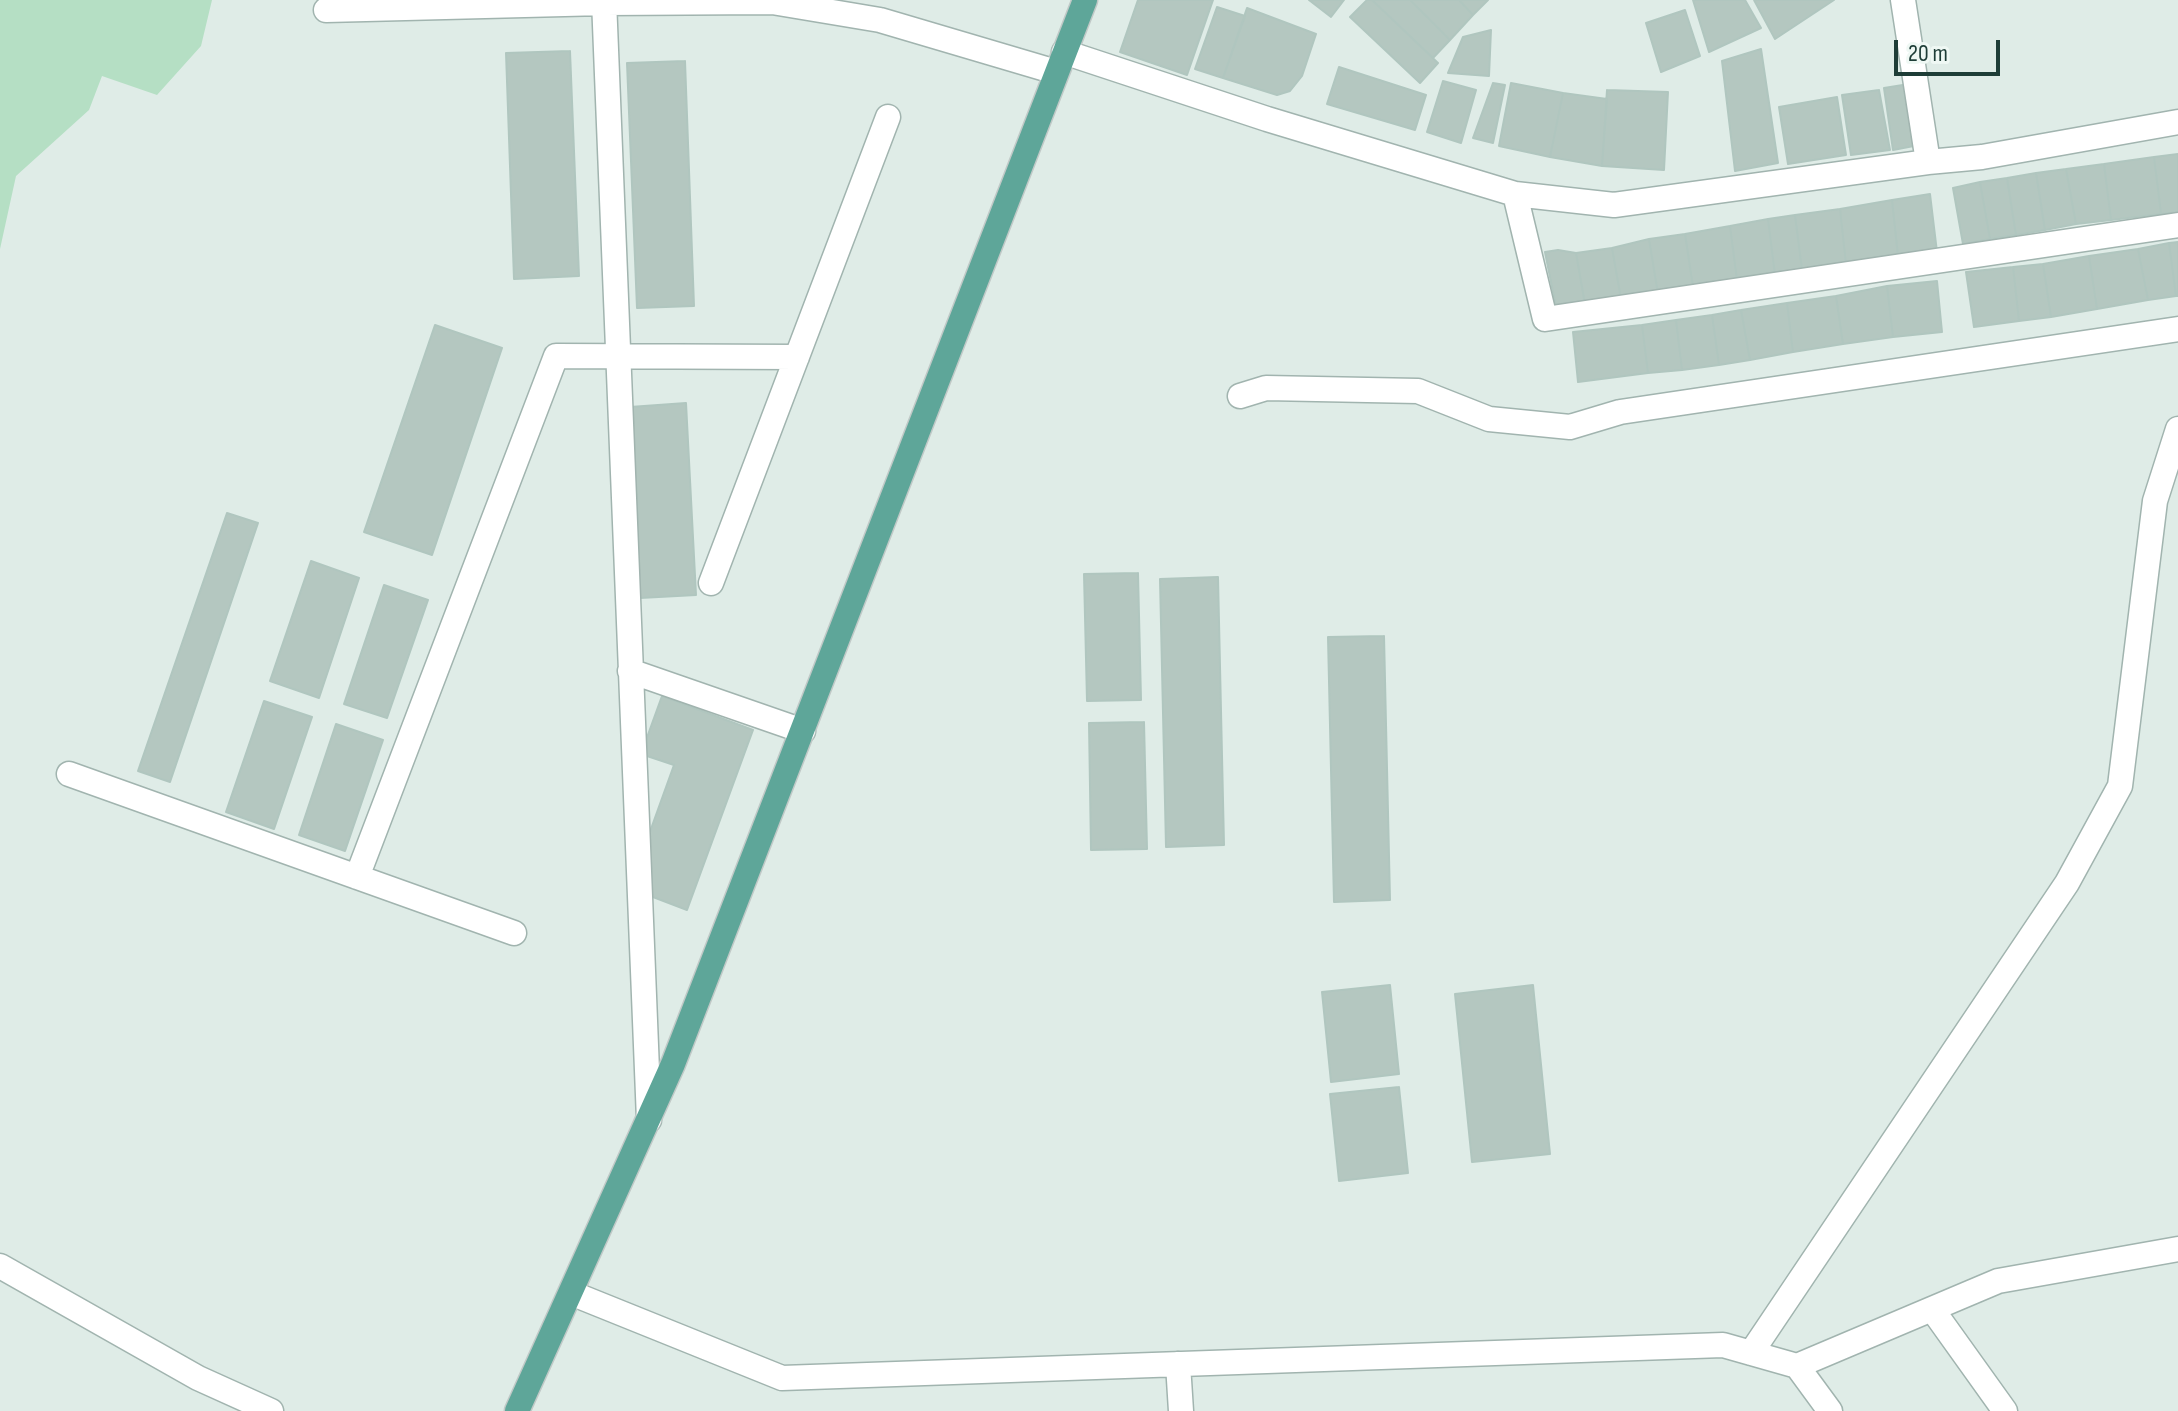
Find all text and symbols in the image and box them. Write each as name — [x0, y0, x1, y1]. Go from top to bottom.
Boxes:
scale bar — [1898, 24, 2004, 74]
text: 20 m — [1908, 39, 1948, 68]

